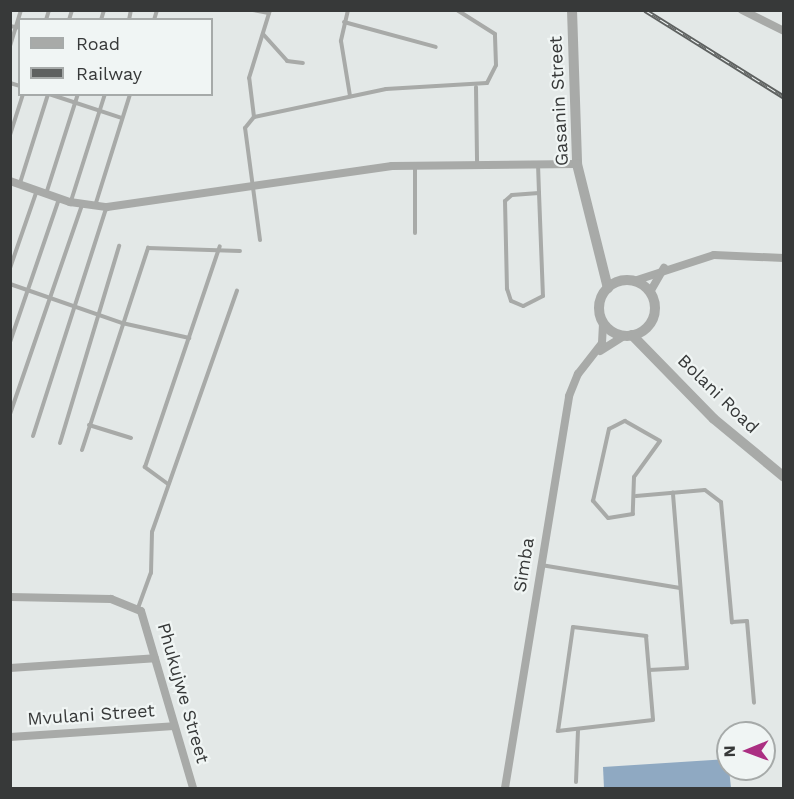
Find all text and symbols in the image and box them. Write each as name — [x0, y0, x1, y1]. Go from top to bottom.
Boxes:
legend — [18, 18, 213, 96]
text: Road — [76, 33, 120, 54]
street label: Gasanin Street — [545, 35, 573, 167]
text: Railway — [76, 63, 142, 84]
street label: Bolani Road — [673, 350, 763, 438]
street label: Simba — [509, 536, 539, 594]
street label: Phukujwe Street — [153, 620, 213, 766]
street label: Mvulani Street — [27, 700, 155, 730]
north arrow — [716, 721, 776, 781]
text: N — [720, 745, 739, 757]

